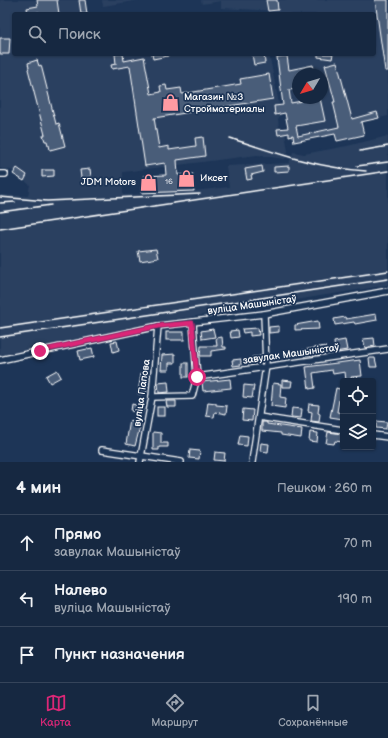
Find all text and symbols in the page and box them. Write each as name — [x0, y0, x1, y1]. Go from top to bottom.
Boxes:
search box — [12, 12, 376, 56]
icon: search — [26, 23, 48, 45]
text: Поиск — [58, 25, 101, 44]
north arrow — [292, 68, 328, 104]
place label: Магазин №3 Стройматериалы — [184, 91, 265, 115]
shop icon: Магазин №3 Стройматериалы — [161, 93, 181, 113]
shop icon: Иксет — [177, 168, 197, 188]
shop icon: JDM Motors — [139, 172, 159, 192]
place label: Иксет — [200, 172, 228, 184]
place label: JDM Motors — [81, 176, 136, 188]
house number: 16 — [165, 177, 173, 186]
street label: вуліца Машыністаў — [207, 293, 298, 317]
street label: завулак Машыністаў — [242, 341, 340, 367]
route end — [31, 342, 49, 360]
street label: вуліца Папова — [131, 358, 153, 428]
route start — [188, 368, 206, 386]
map controls — [340, 378, 376, 450]
button: locate — [340, 378, 376, 414]
button: layers — [340, 414, 376, 450]
text: 4 мин — [16, 478, 61, 498]
text: Пешком · 260 m — [277, 480, 372, 496]
text: Прямо — [54, 525, 101, 544]
icon: ahead — [16, 532, 38, 554]
text: 70 m — [344, 535, 372, 551]
text: завулак Машыністаў — [54, 544, 181, 560]
text: Налево — [54, 581, 107, 600]
icon: left — [16, 588, 38, 610]
text: 190 m — [338, 591, 372, 607]
text: вуліца Машыністаў — [54, 600, 171, 616]
icon: arrive — [16, 644, 38, 666]
text: Пункт назначения — [54, 645, 185, 664]
tab: Карта — [40, 692, 71, 729]
tab: Маршрут — [151, 692, 198, 729]
tab: Сохранённые — [278, 692, 348, 729]

